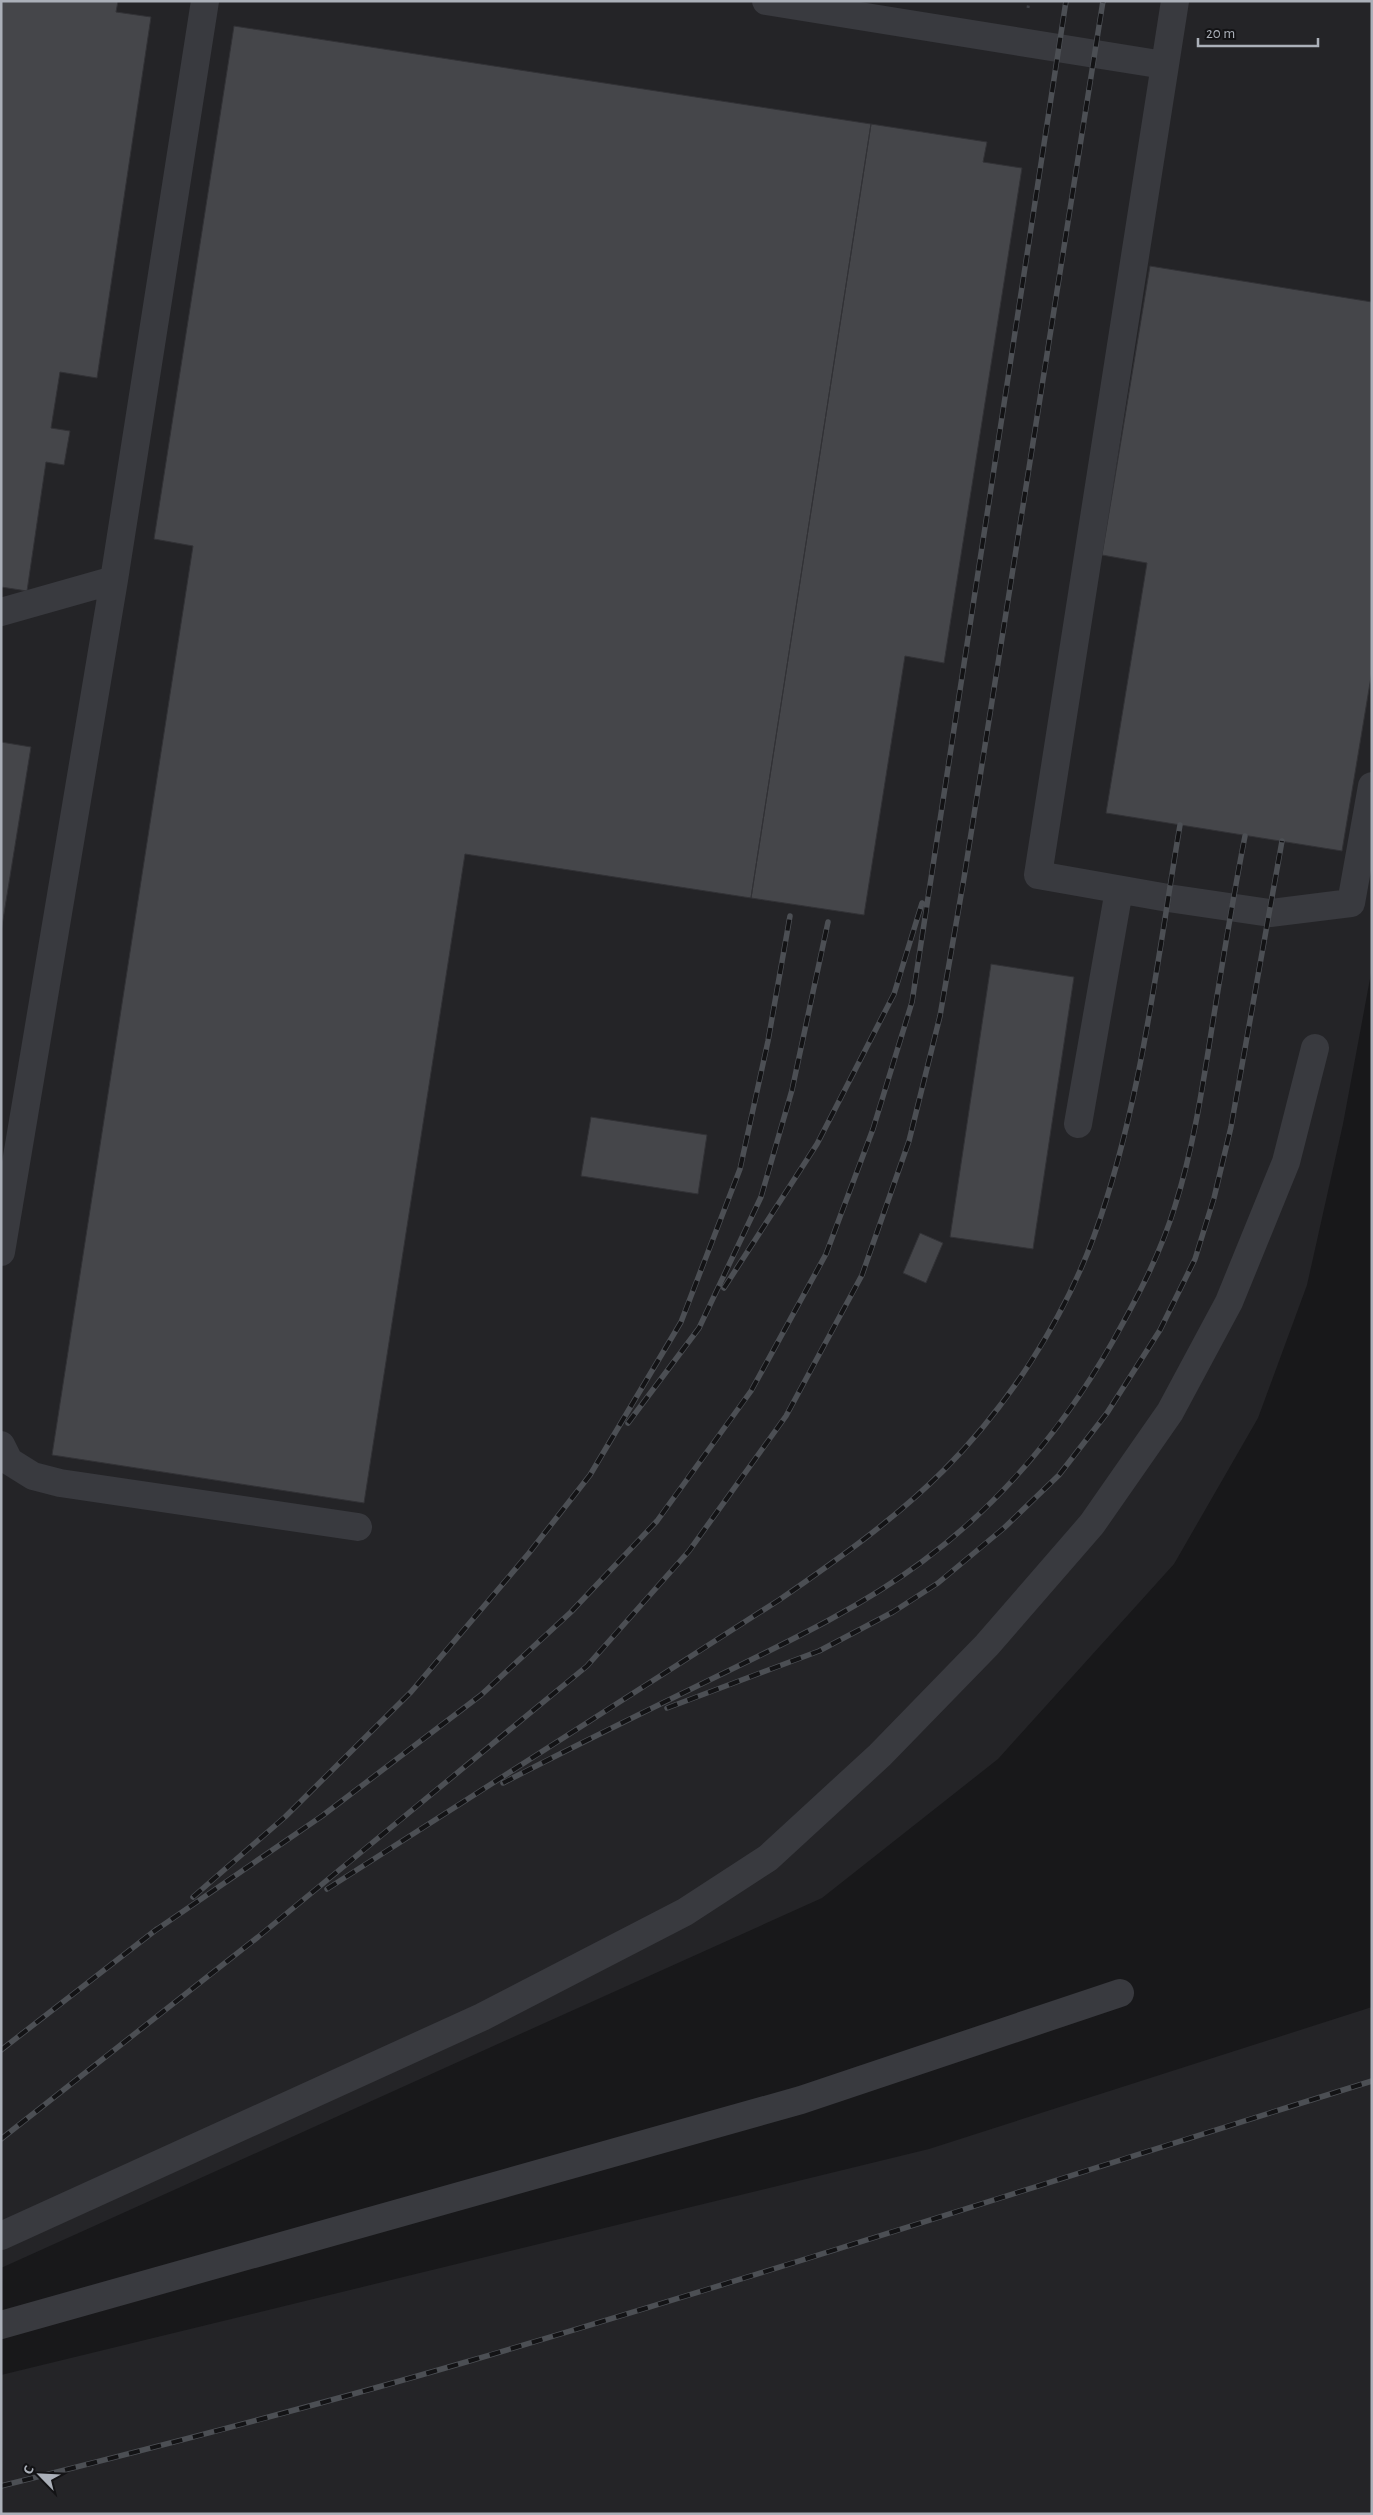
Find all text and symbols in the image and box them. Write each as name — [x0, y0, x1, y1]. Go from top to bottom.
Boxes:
scale bar — [1198, 15, 1318, 47]
text: 20 m — [1206, 26, 1235, 41]
north arrow — [15, 2450, 65, 2500]
text: С — [21, 2464, 37, 2477]

